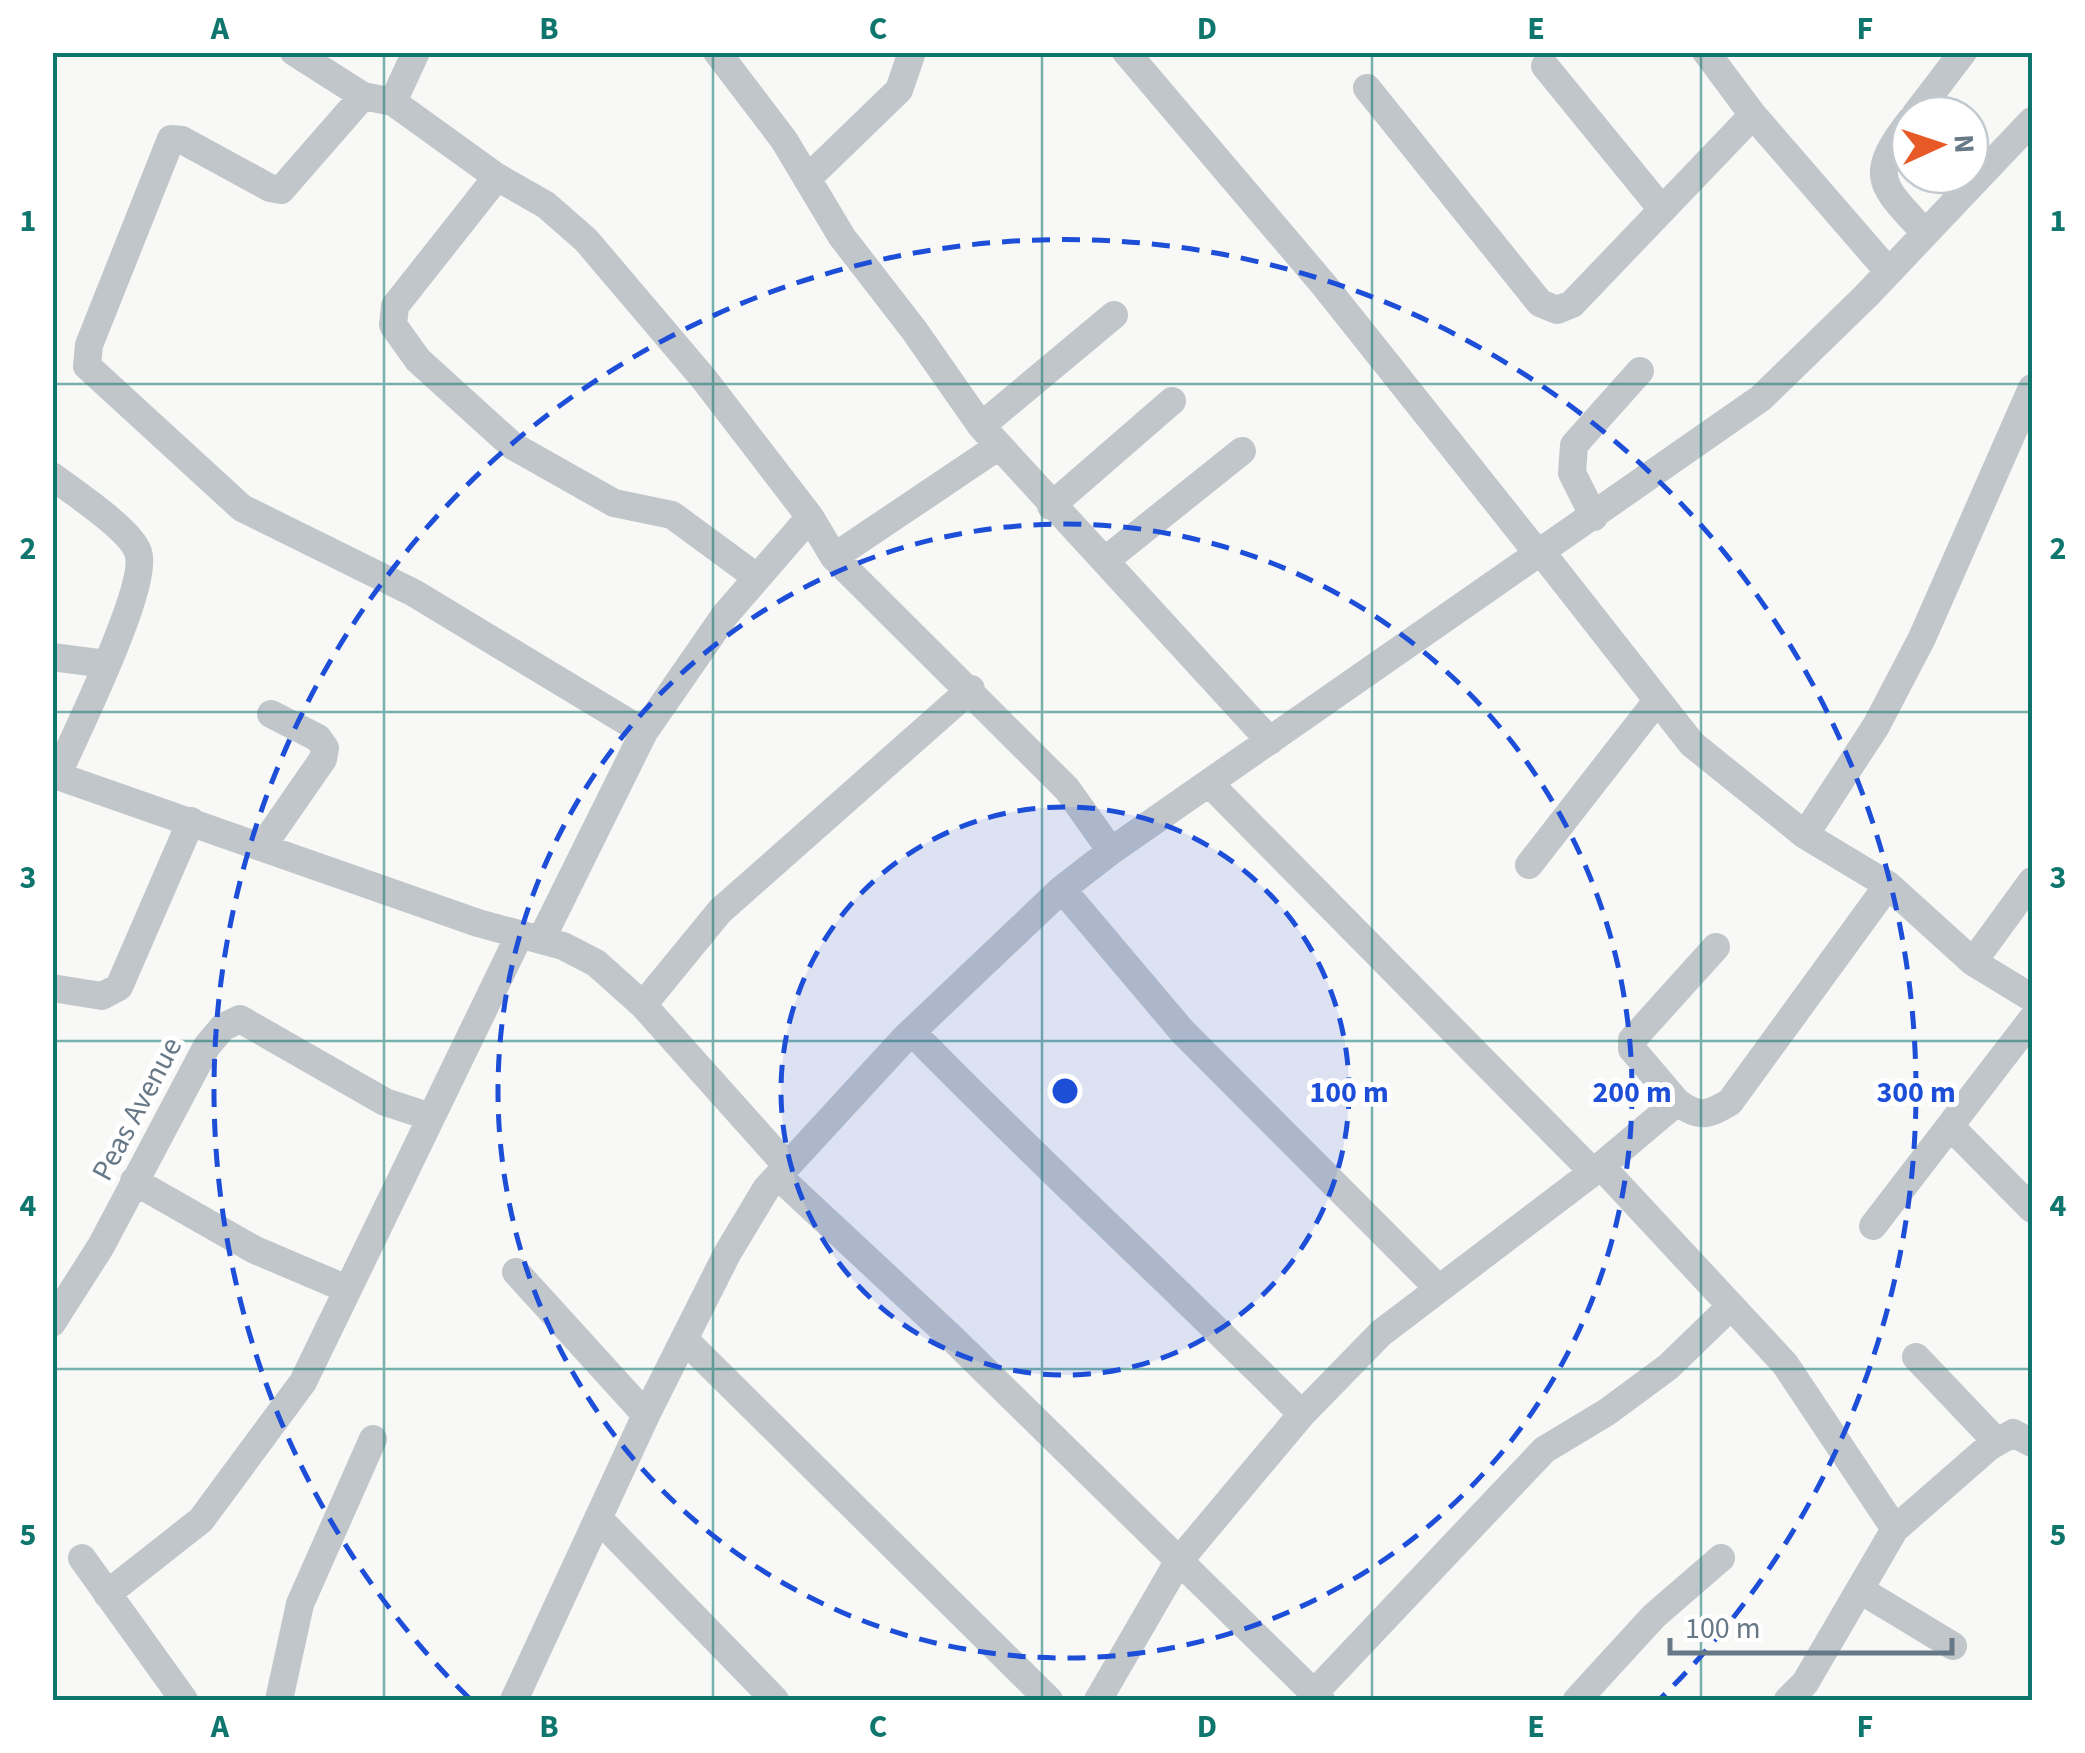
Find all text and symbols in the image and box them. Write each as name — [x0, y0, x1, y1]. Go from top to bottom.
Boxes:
text: A — [210, 6, 230, 52]
text: B — [539, 6, 559, 52]
text: C — [869, 6, 887, 52]
text: D — [1197, 6, 1217, 52]
text: E — [1527, 6, 1545, 52]
text: F — [1857, 6, 1873, 52]
north arrow — [1890, 95, 1990, 195]
text: N — [1944, 133, 1984, 154]
text: 1 — [20, 198, 36, 244]
text: 1 — [2050, 198, 2066, 244]
text: 2 — [20, 526, 36, 572]
text: 2 — [2050, 526, 2066, 572]
text: 3 — [20, 855, 36, 901]
text: 3 — [2050, 855, 2066, 901]
street label: Peas Avenue — [81, 1030, 193, 1188]
text: 100 m — [1309, 1071, 1389, 1114]
text: 200 m — [1592, 1071, 1672, 1114]
text: 300 m — [1876, 1071, 1956, 1114]
centre of rings — [1047, 1073, 1083, 1109]
text: 4 — [20, 1183, 37, 1229]
text: 4 — [2050, 1183, 2067, 1229]
text: 5 — [20, 1512, 36, 1558]
text: 5 — [2050, 1512, 2066, 1558]
scale bar — [1670, 1593, 1952, 1655]
text: 100 m — [1685, 1607, 1761, 1650]
text: A — [210, 1704, 230, 1750]
text: B — [539, 1704, 559, 1750]
text: C — [869, 1704, 887, 1750]
text: D — [1197, 1704, 1217, 1750]
text: E — [1527, 1704, 1545, 1750]
text: F — [1857, 1704, 1873, 1750]

